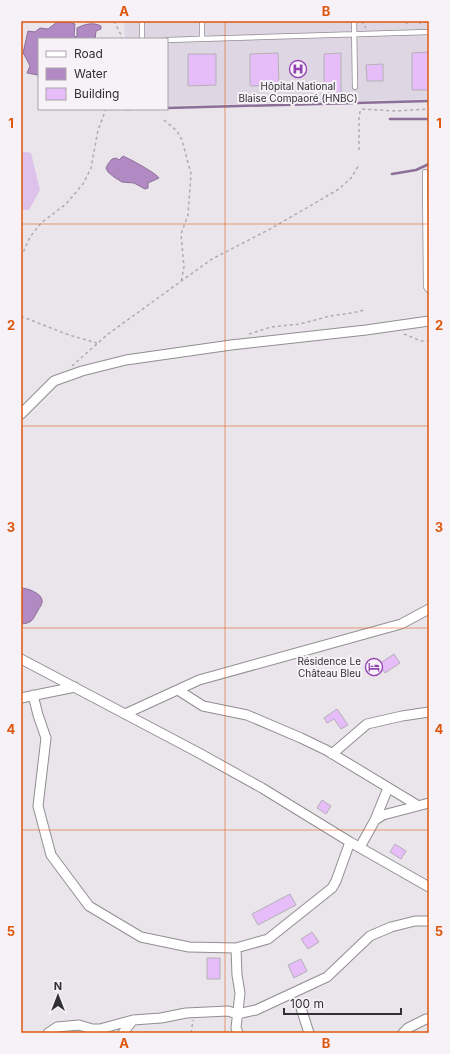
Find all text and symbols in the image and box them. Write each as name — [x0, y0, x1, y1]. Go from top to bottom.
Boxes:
text: A — [119, 3, 129, 19]
text: B — [322, 3, 331, 19]
legend — [38, 38, 168, 110]
text: Road — [74, 46, 103, 61]
hospital icon: Hôpital National Blaise Compaoré (HNBC) — [288, 59, 308, 79]
text: Water — [74, 66, 108, 81]
place label: Hôpital National Blaise Compaoré (HNBC) — [238, 80, 358, 104]
text: Building — [74, 86, 119, 101]
text: 1 — [8, 115, 14, 131]
text: 1 — [436, 115, 442, 131]
text: 2 — [7, 317, 15, 333]
text: 2 — [435, 317, 443, 333]
text: 3 — [7, 519, 15, 535]
text: 3 — [435, 519, 443, 535]
place label: Résidence Le Château Bleu — [297, 655, 361, 679]
hotel icon: Résidence Le Château Bleu — [364, 657, 384, 677]
text: 4 — [7, 721, 16, 737]
text: 4 — [435, 721, 444, 737]
text: 5 — [7, 923, 15, 939]
text: 5 — [435, 923, 443, 939]
north arrow — [38, 976, 78, 1016]
text: N — [54, 979, 62, 993]
scale bar — [284, 990, 401, 1016]
text: 100 m — [290, 996, 324, 1011]
text: A — [119, 1035, 129, 1051]
text: B — [322, 1035, 331, 1051]

